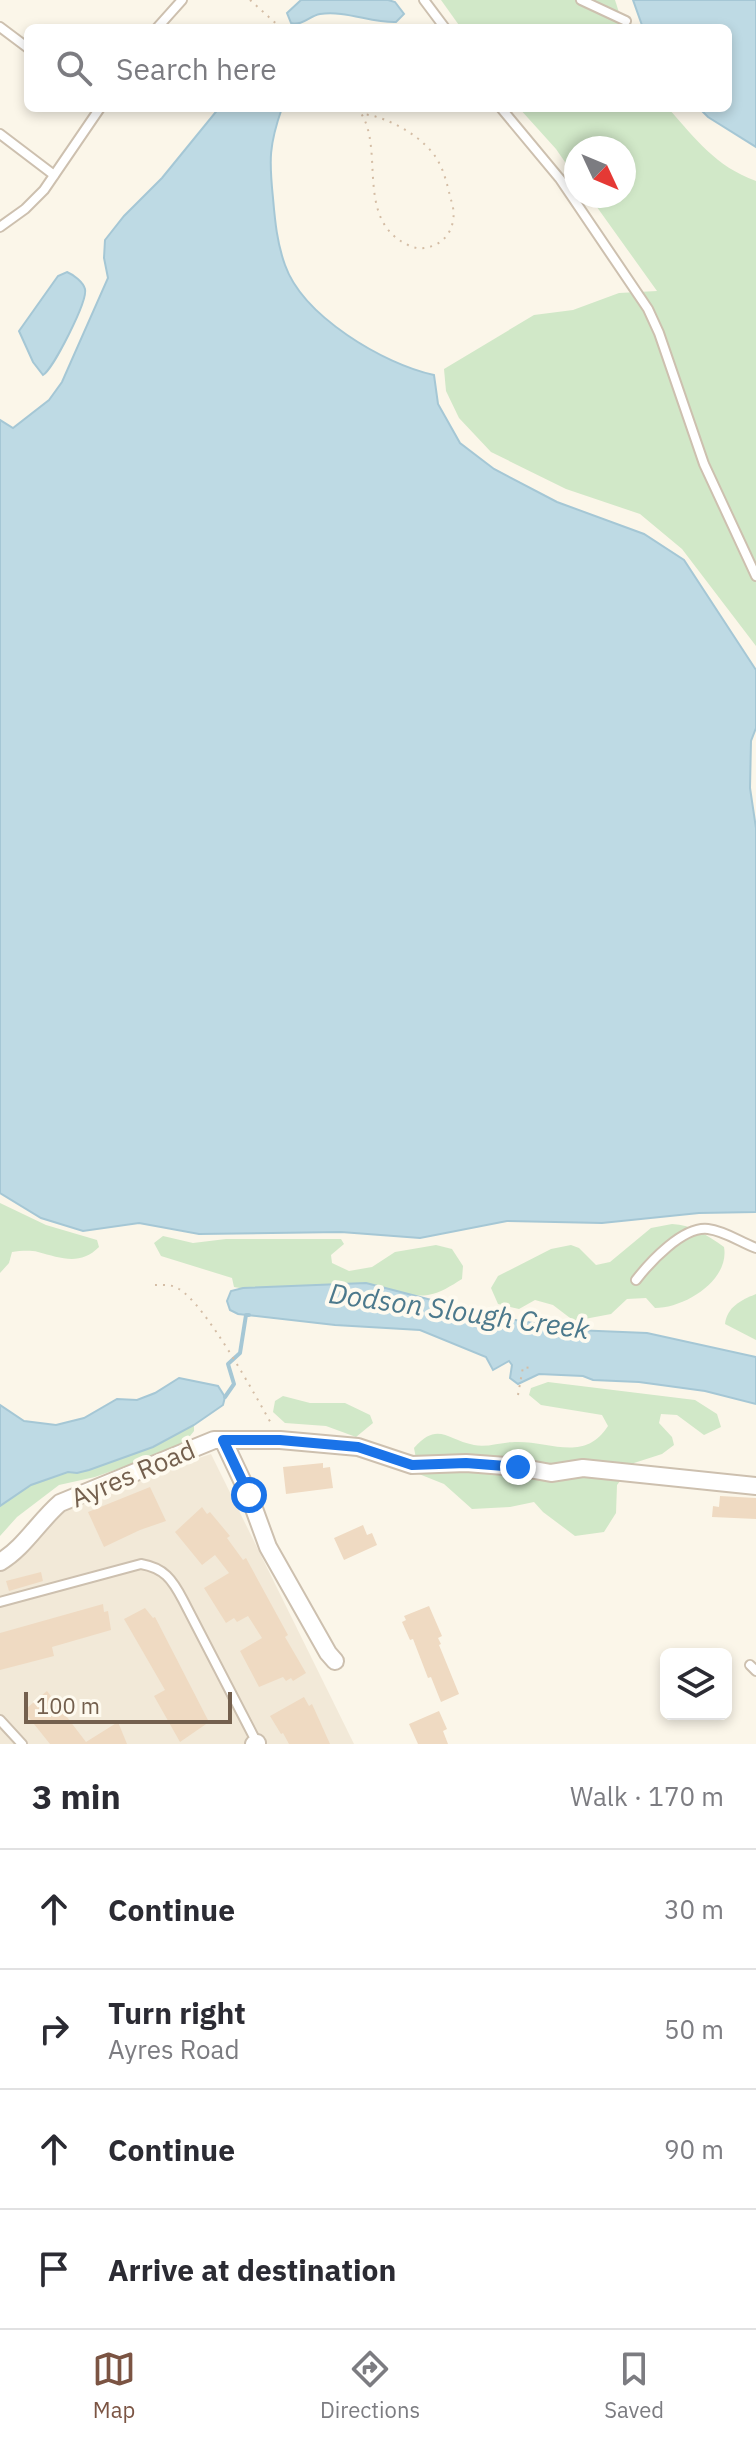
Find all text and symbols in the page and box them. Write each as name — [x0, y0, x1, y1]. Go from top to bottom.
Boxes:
search box — [24, 24, 732, 112]
icon: search — [52, 46, 96, 90]
text: Search here — [116, 49, 277, 88]
north arrow — [564, 136, 636, 208]
water label: Dodson Slough Creek — [327, 1274, 592, 1347]
street label: Ayres Road — [65, 1432, 200, 1514]
route end — [500, 1449, 536, 1485]
route start — [231, 1477, 267, 1513]
map controls — [660, 1648, 732, 1720]
button: layers — [660, 1648, 732, 1720]
scale bar — [24, 1688, 232, 1724]
text: 100 m — [36, 1691, 100, 1720]
text: 3 min — [32, 1774, 121, 1818]
text: Walk · 170 m — [570, 1779, 724, 1813]
icon: ahead — [32, 1887, 76, 1931]
text: Continue — [108, 1890, 235, 1929]
text: 30 m — [664, 1892, 724, 1926]
text: Turn right — [108, 1993, 246, 2032]
icon: right — [32, 2007, 76, 2051]
text: 50 m — [664, 2012, 724, 2046]
text: Ayres Road — [108, 2032, 240, 2066]
icon: ahead — [32, 2127, 76, 2171]
text: Continue — [108, 2130, 235, 2169]
text: 90 m — [664, 2132, 724, 2166]
icon: arrive — [32, 2247, 76, 2291]
text: Arrive at destination — [108, 2250, 396, 2289]
tab: Map — [92, 2347, 136, 2424]
tab: Directions — [320, 2347, 420, 2424]
tab: Saved — [604, 2347, 664, 2424]

